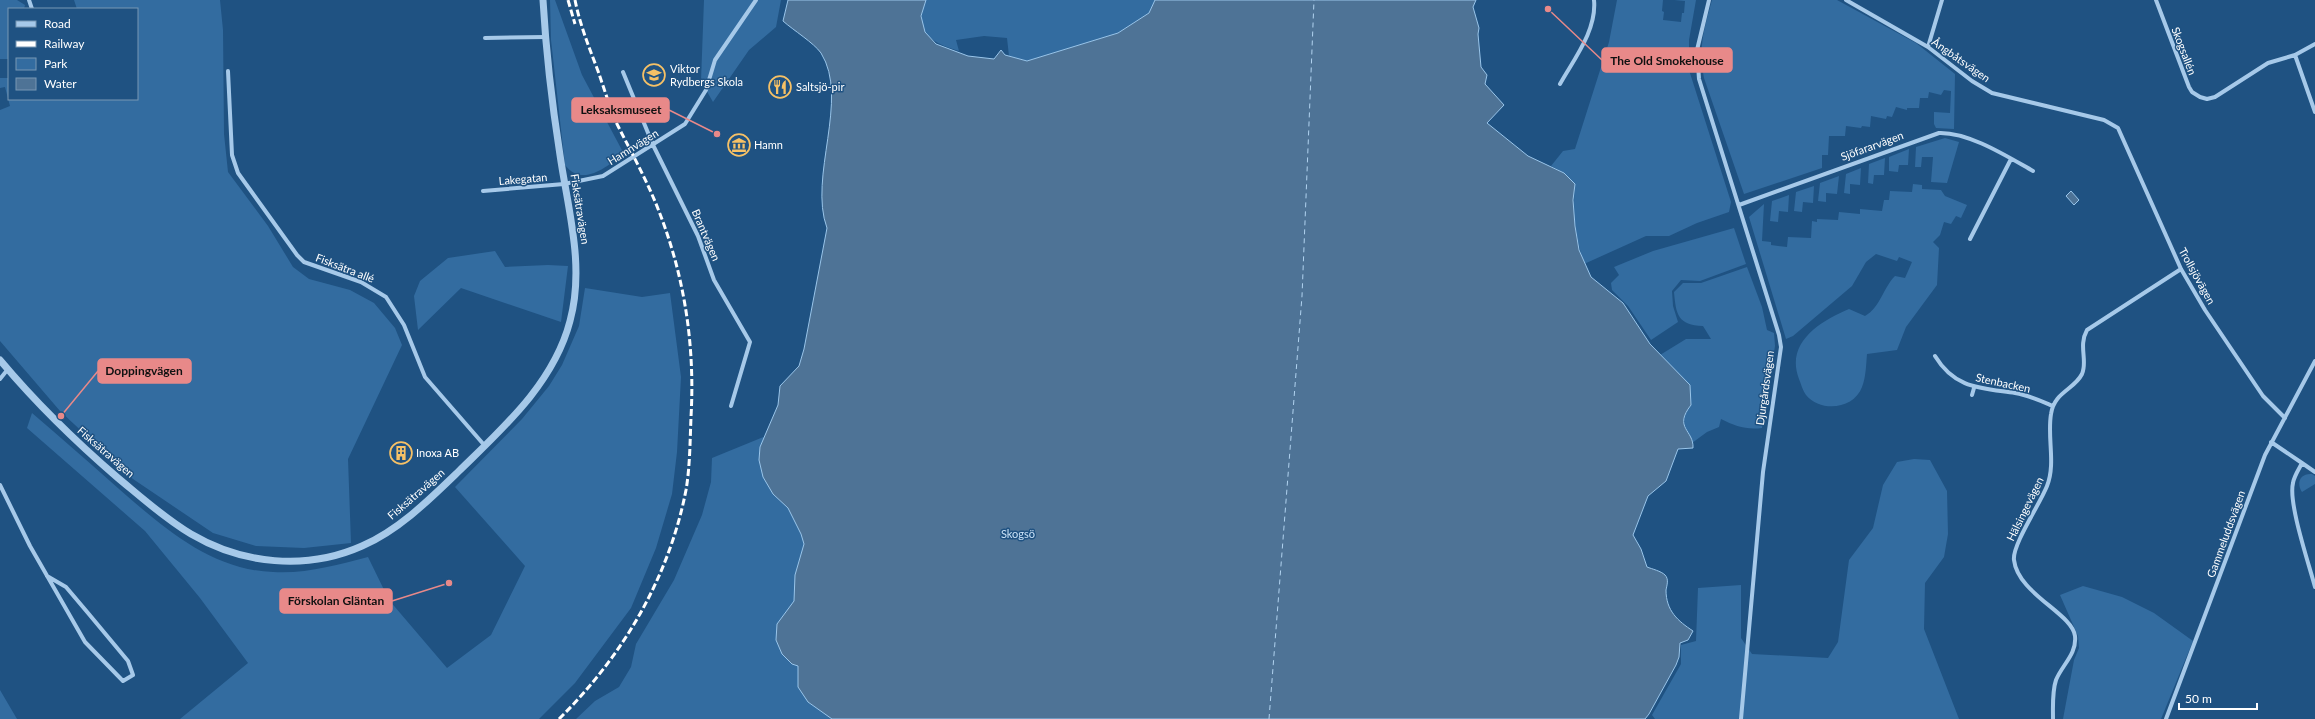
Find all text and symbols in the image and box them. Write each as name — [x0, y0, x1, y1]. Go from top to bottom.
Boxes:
legend — [8, 8, 138, 100]
text: Road — [44, 16, 71, 31]
street label: Skogsallén — [2169, 25, 2200, 77]
street label: Ångbåtsvägen — [1930, 35, 1993, 84]
text: Railway — [44, 36, 85, 51]
callout: The Old Smokehouse — [1602, 48, 1732, 72]
text: The Old Smokehouse — [1610, 53, 1724, 68]
text: Park — [44, 56, 68, 71]
school or university icon: Viktor Rydbergs Skola — [641, 62, 667, 88]
place label: Viktor Rydbergs Skola — [670, 62, 743, 88]
restaurant icon: Saltsjö-pir — [767, 74, 793, 100]
text: Water — [44, 76, 77, 91]
place label: Saltsjö-pir — [796, 80, 844, 93]
callout: Leksaksmuseet — [572, 98, 669, 122]
text: Leksaksmuseet — [580, 102, 662, 117]
street label: Hamnvägen — [605, 126, 661, 167]
street label: Sjöfararvägen — [1839, 128, 1905, 163]
museum icon: Hamn — [726, 132, 752, 158]
place label: Hamn — [754, 138, 783, 151]
street label: Lakegatan — [498, 170, 548, 187]
street label: Fisksätravägen — [569, 173, 592, 245]
street label: Brantvägen — [690, 207, 723, 263]
street label: Trollsjövägen — [2177, 245, 2218, 306]
street label: Fisksätra allé — [314, 250, 377, 285]
street label: Djurgårdsvägen — [1753, 350, 1776, 426]
callout: Doppingvägen — [98, 359, 191, 383]
text: Doppingvägen — [105, 363, 183, 378]
street label: Stenbacken — [1975, 370, 2032, 395]
street label: Fisksätravägen — [75, 423, 137, 480]
building icon: Inoxa AB — [388, 440, 414, 466]
place label: Inoxa AB — [416, 446, 459, 459]
street label: Fisksätravägen — [385, 465, 447, 522]
street label: Hälsingevägen — [2003, 475, 2046, 543]
street label: Gammeluddsvägen — [2204, 489, 2247, 579]
park label: Skogsö — [1001, 527, 1035, 540]
callout: Förskolan Gläntan — [280, 589, 392, 613]
text: Förskolan Gläntan — [288, 593, 384, 608]
scale bar — [2179, 685, 2257, 711]
text: 50 m — [2185, 691, 2212, 706]

